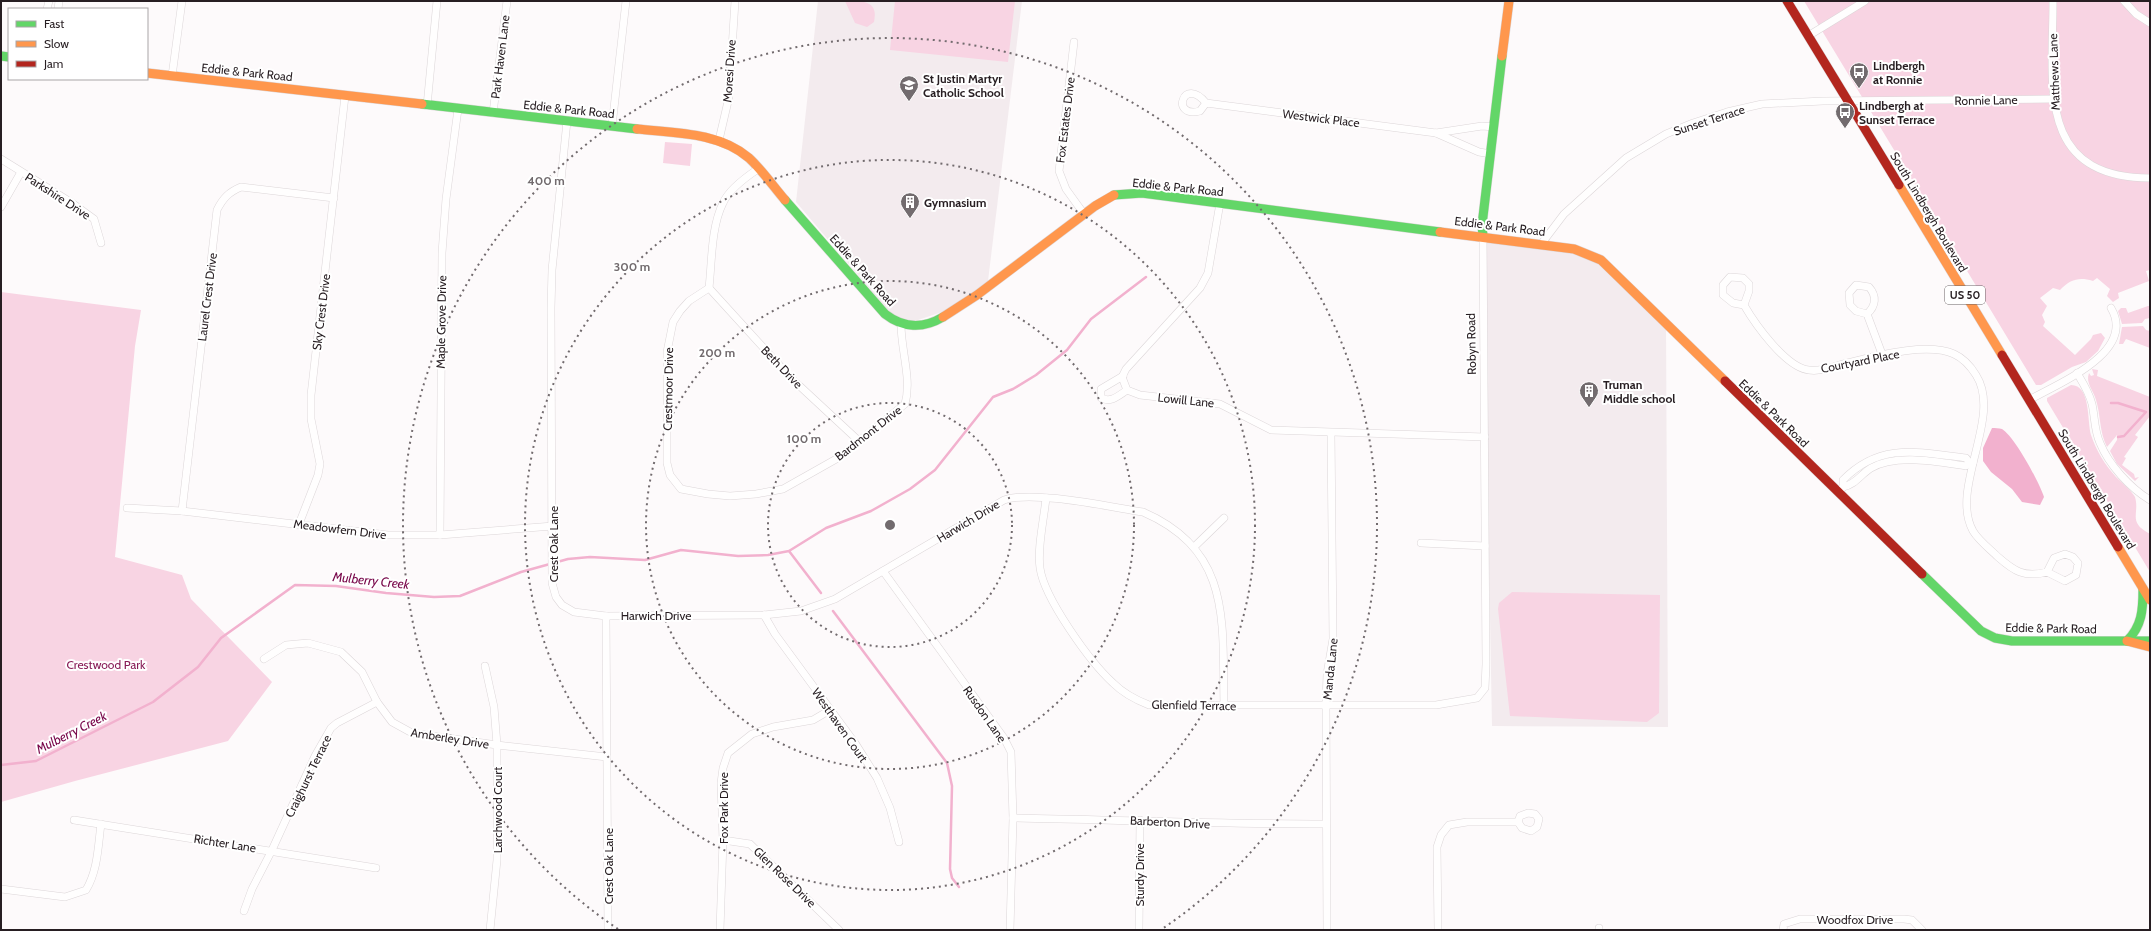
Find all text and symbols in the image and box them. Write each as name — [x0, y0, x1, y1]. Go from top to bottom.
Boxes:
legend — [8, 8, 148, 80]
street label: Park Haven Lane — [487, 14, 513, 100]
text: Fast — [44, 16, 64, 31]
street label: Matthews Lane — [2045, 33, 2063, 111]
text: Slow — [44, 36, 69, 51]
street label: Moresi Drive — [719, 39, 739, 103]
text: Jam — [43, 56, 63, 71]
place label: Lindbergh at Ronnie — [1873, 58, 1925, 87]
street label: Eddie & Park Road — [201, 60, 293, 84]
bus stop icon: Lindbergh at Ronnie — [1848, 61, 1870, 89]
place label: St Justin Martyr Catholic School — [923, 71, 1004, 100]
school or university icon: St Justin Martyr Catholic School — [898, 74, 920, 102]
street label: Fox Estates Drive — [1052, 76, 1078, 164]
street label: Ronnie Lane — [1954, 92, 2018, 108]
street label: Eddie & Park Road — [523, 97, 615, 121]
place label: Lindbergh at Sunset Terrace — [1859, 98, 1935, 127]
street label: Sunset Terrace — [1671, 101, 1747, 139]
bus stop icon: Lindbergh at Sunset Terrace — [1834, 101, 1856, 129]
street label: Westwick Place — [1282, 106, 1360, 130]
street label: South Lindbergh Boulevard — [1887, 149, 1971, 275]
street label: Parkshire Drive — [22, 169, 94, 223]
text: 400 m — [527, 173, 565, 188]
street label: Eddie & Park Road — [1132, 175, 1224, 199]
building icon: Gymnasium — [899, 191, 921, 219]
place label: Gymnasium — [924, 195, 986, 210]
street label: Eddie & Park Road — [1454, 213, 1546, 239]
street label: Eddie & Park Road — [827, 231, 899, 309]
street label: Laurel Crest Drive — [194, 252, 220, 342]
text: 300 m — [614, 259, 650, 274]
street label: Sky Crest Drive — [309, 273, 333, 351]
street label: Maple Grove Drive — [433, 275, 449, 369]
road number: US 50 — [1945, 286, 1985, 304]
street label: Robyn Road — [1463, 313, 1479, 375]
street label: Beth Drive — [758, 343, 806, 391]
text: 200 m — [699, 345, 735, 360]
street label: Courtyard Place — [1819, 346, 1901, 376]
street label: Crestmoor Drive — [660, 347, 676, 431]
street label: Eddie & Park Road — [1736, 376, 1812, 450]
place label: Truman Middle school — [1603, 377, 1675, 406]
building icon: Truman Middle school — [1578, 380, 1600, 408]
street label: Lowill Lane — [1157, 390, 1215, 410]
street label: Bardmont Drive — [832, 402, 904, 464]
street label: South Lindbergh Boulevard — [2055, 426, 2139, 552]
text: 100 m — [787, 431, 821, 446]
street label: Harwich Drive — [934, 496, 1002, 546]
street label: Crest Oak Lane — [546, 506, 561, 582]
street label: Meadowfern Drive — [293, 516, 387, 542]
centre of rings — [883, 518, 897, 532]
water label: Mulberry Creek — [331, 568, 411, 592]
street label: Harwich Drive — [621, 608, 691, 623]
street label: Eddie & Park Road — [2005, 620, 2097, 636]
street label: Manda Lane — [1319, 637, 1341, 701]
park label: Crestwood Park — [67, 657, 146, 672]
street label: Rusdon Lane — [960, 683, 1010, 745]
street label: Westhaven Court — [809, 685, 871, 765]
street label: Glenfield Terrace — [1152, 697, 1236, 713]
water label: Mulberry Creek — [32, 707, 109, 757]
street label: Amberley Drive — [410, 724, 490, 752]
street label: Craighurst Terrace — [282, 732, 334, 820]
street label: Larchwood Court — [490, 767, 505, 853]
street label: Fox Park Drive — [716, 772, 731, 844]
street label: Barberton Drive — [1130, 812, 1210, 832]
street label: Crest Oak Lane — [601, 828, 616, 904]
street label: Richter Lane — [193, 831, 257, 855]
street label: Sturdy Drive — [1132, 843, 1147, 907]
street label: Glen Rose Drive — [751, 844, 819, 910]
street label: Woodfox Drive — [1817, 912, 1893, 927]

